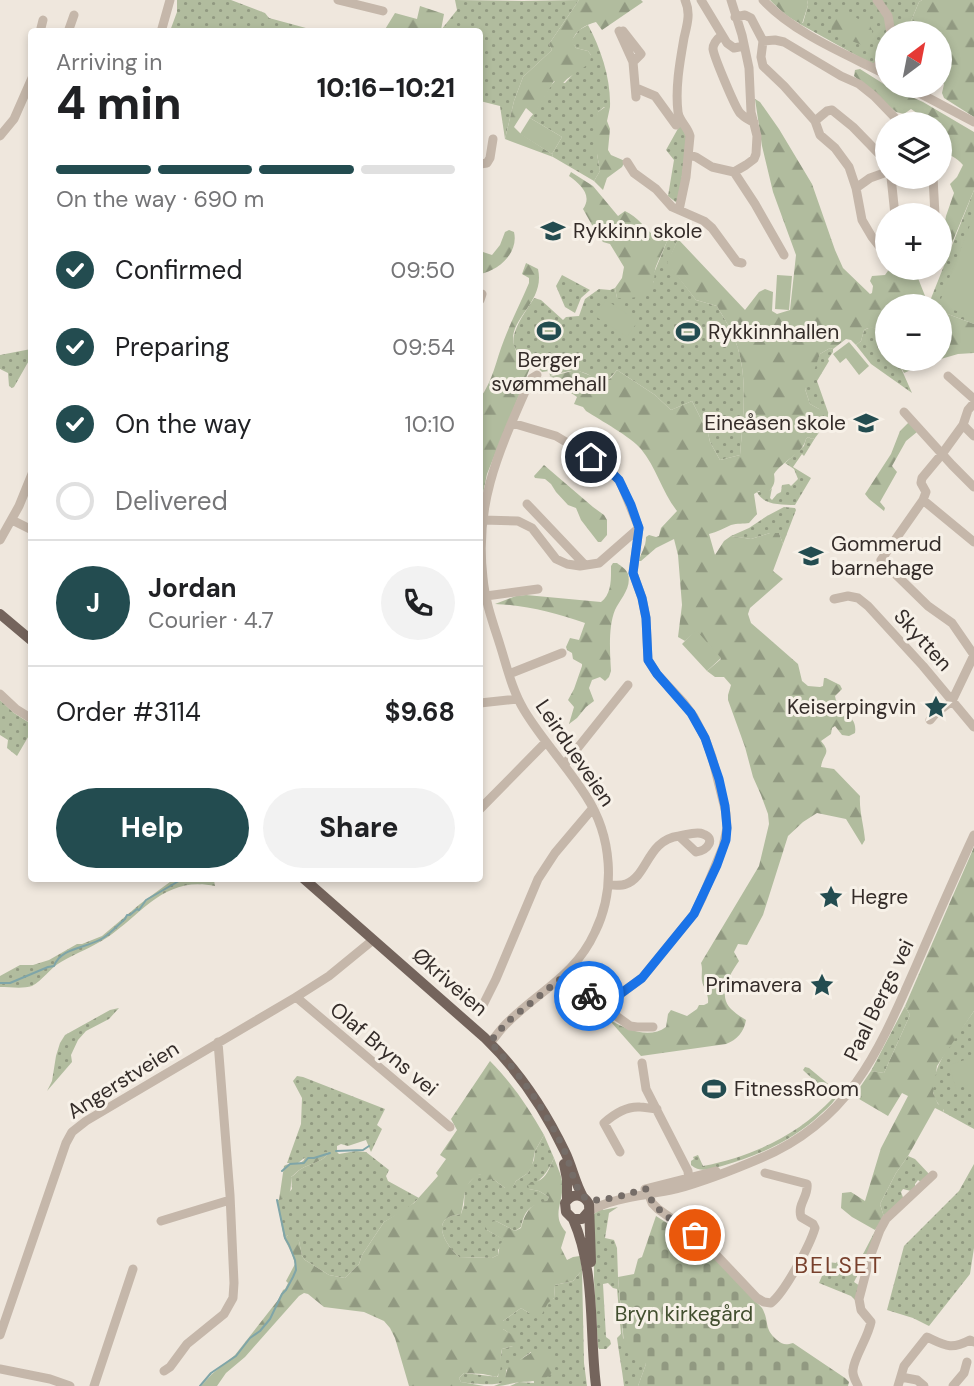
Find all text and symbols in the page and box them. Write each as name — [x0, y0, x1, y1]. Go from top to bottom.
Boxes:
north arrow — [875, 21, 952, 98]
map controls — [875, 21, 952, 371]
text: Arriving in — [56, 47, 162, 77]
text: 10:16–10:21 — [317, 71, 455, 105]
text: 4 min — [56, 73, 182, 133]
button: layers — [875, 112, 952, 189]
text: On the way · 690 m — [56, 184, 264, 214]
button: + — [875, 203, 952, 280]
school or university icon: Rykkinn skole — [539, 217, 567, 245]
place label: Rykkinn skole — [573, 217, 703, 245]
icon: check — [56, 251, 94, 289]
text: Confirmed — [115, 253, 242, 287]
text: 09:50 — [390, 255, 455, 285]
button: − — [875, 294, 952, 371]
sports icon: Berger svømmehall — [535, 317, 563, 345]
sports icon: Rykkinnhallen — [674, 318, 702, 346]
place label: Rykkinnhallen — [708, 318, 839, 346]
icon: check — [56, 328, 94, 366]
text: Preparing — [115, 330, 230, 364]
text: 09:54 — [392, 332, 455, 362]
place label: Berger svømmehall — [491, 346, 607, 398]
icon: check — [56, 405, 94, 443]
text: On the way — [115, 407, 251, 441]
text: 10:10 — [405, 409, 455, 439]
place label: Eineåsen skole — [704, 409, 846, 437]
school or university icon: Eineåsen skole — [852, 409, 880, 437]
pin — [561, 427, 621, 487]
icon: home — [572, 438, 610, 476]
text: Delivered — [115, 484, 228, 518]
place label: Gommerud barnehage — [831, 530, 942, 582]
school or university icon: Gommerud barnehage — [797, 542, 825, 570]
button: phone — [381, 566, 455, 640]
text: Jordan — [148, 571, 237, 605]
text: J — [86, 586, 100, 620]
street label: Skytten — [888, 603, 958, 677]
text: Courier · 4.7 — [148, 605, 274, 635]
place label: Keiserpingvin — [787, 693, 916, 721]
place icon: Keiserpingvin — [922, 693, 950, 721]
street label: Leirdueveien — [529, 694, 621, 812]
text: Order #3114 — [56, 695, 201, 729]
text: $9.68 — [385, 695, 455, 729]
button: Help — [56, 788, 249, 868]
button: Share — [263, 788, 455, 868]
place icon: Hegre — [817, 883, 845, 911]
place label: Hegre — [851, 883, 908, 911]
street label: Paal Bergs vei — [837, 934, 921, 1066]
street label: Økriveien — [406, 942, 494, 1022]
courier — [554, 961, 624, 1031]
place label: Primavera — [706, 971, 802, 999]
place icon: Primavera — [808, 971, 836, 999]
icon: bike — [570, 977, 608, 1015]
street label: Olaf Bryns vei — [324, 996, 444, 1102]
street label: Angerstveien — [62, 1035, 184, 1125]
sports icon: FitnessRoom — [700, 1075, 728, 1103]
place label: FitnessRoom — [734, 1075, 859, 1103]
pin — [665, 1205, 725, 1265]
icon: bag — [676, 1216, 714, 1254]
district label: BELSET — [794, 1250, 884, 1280]
park label: Bryn kirkegård — [615, 1300, 753, 1328]

